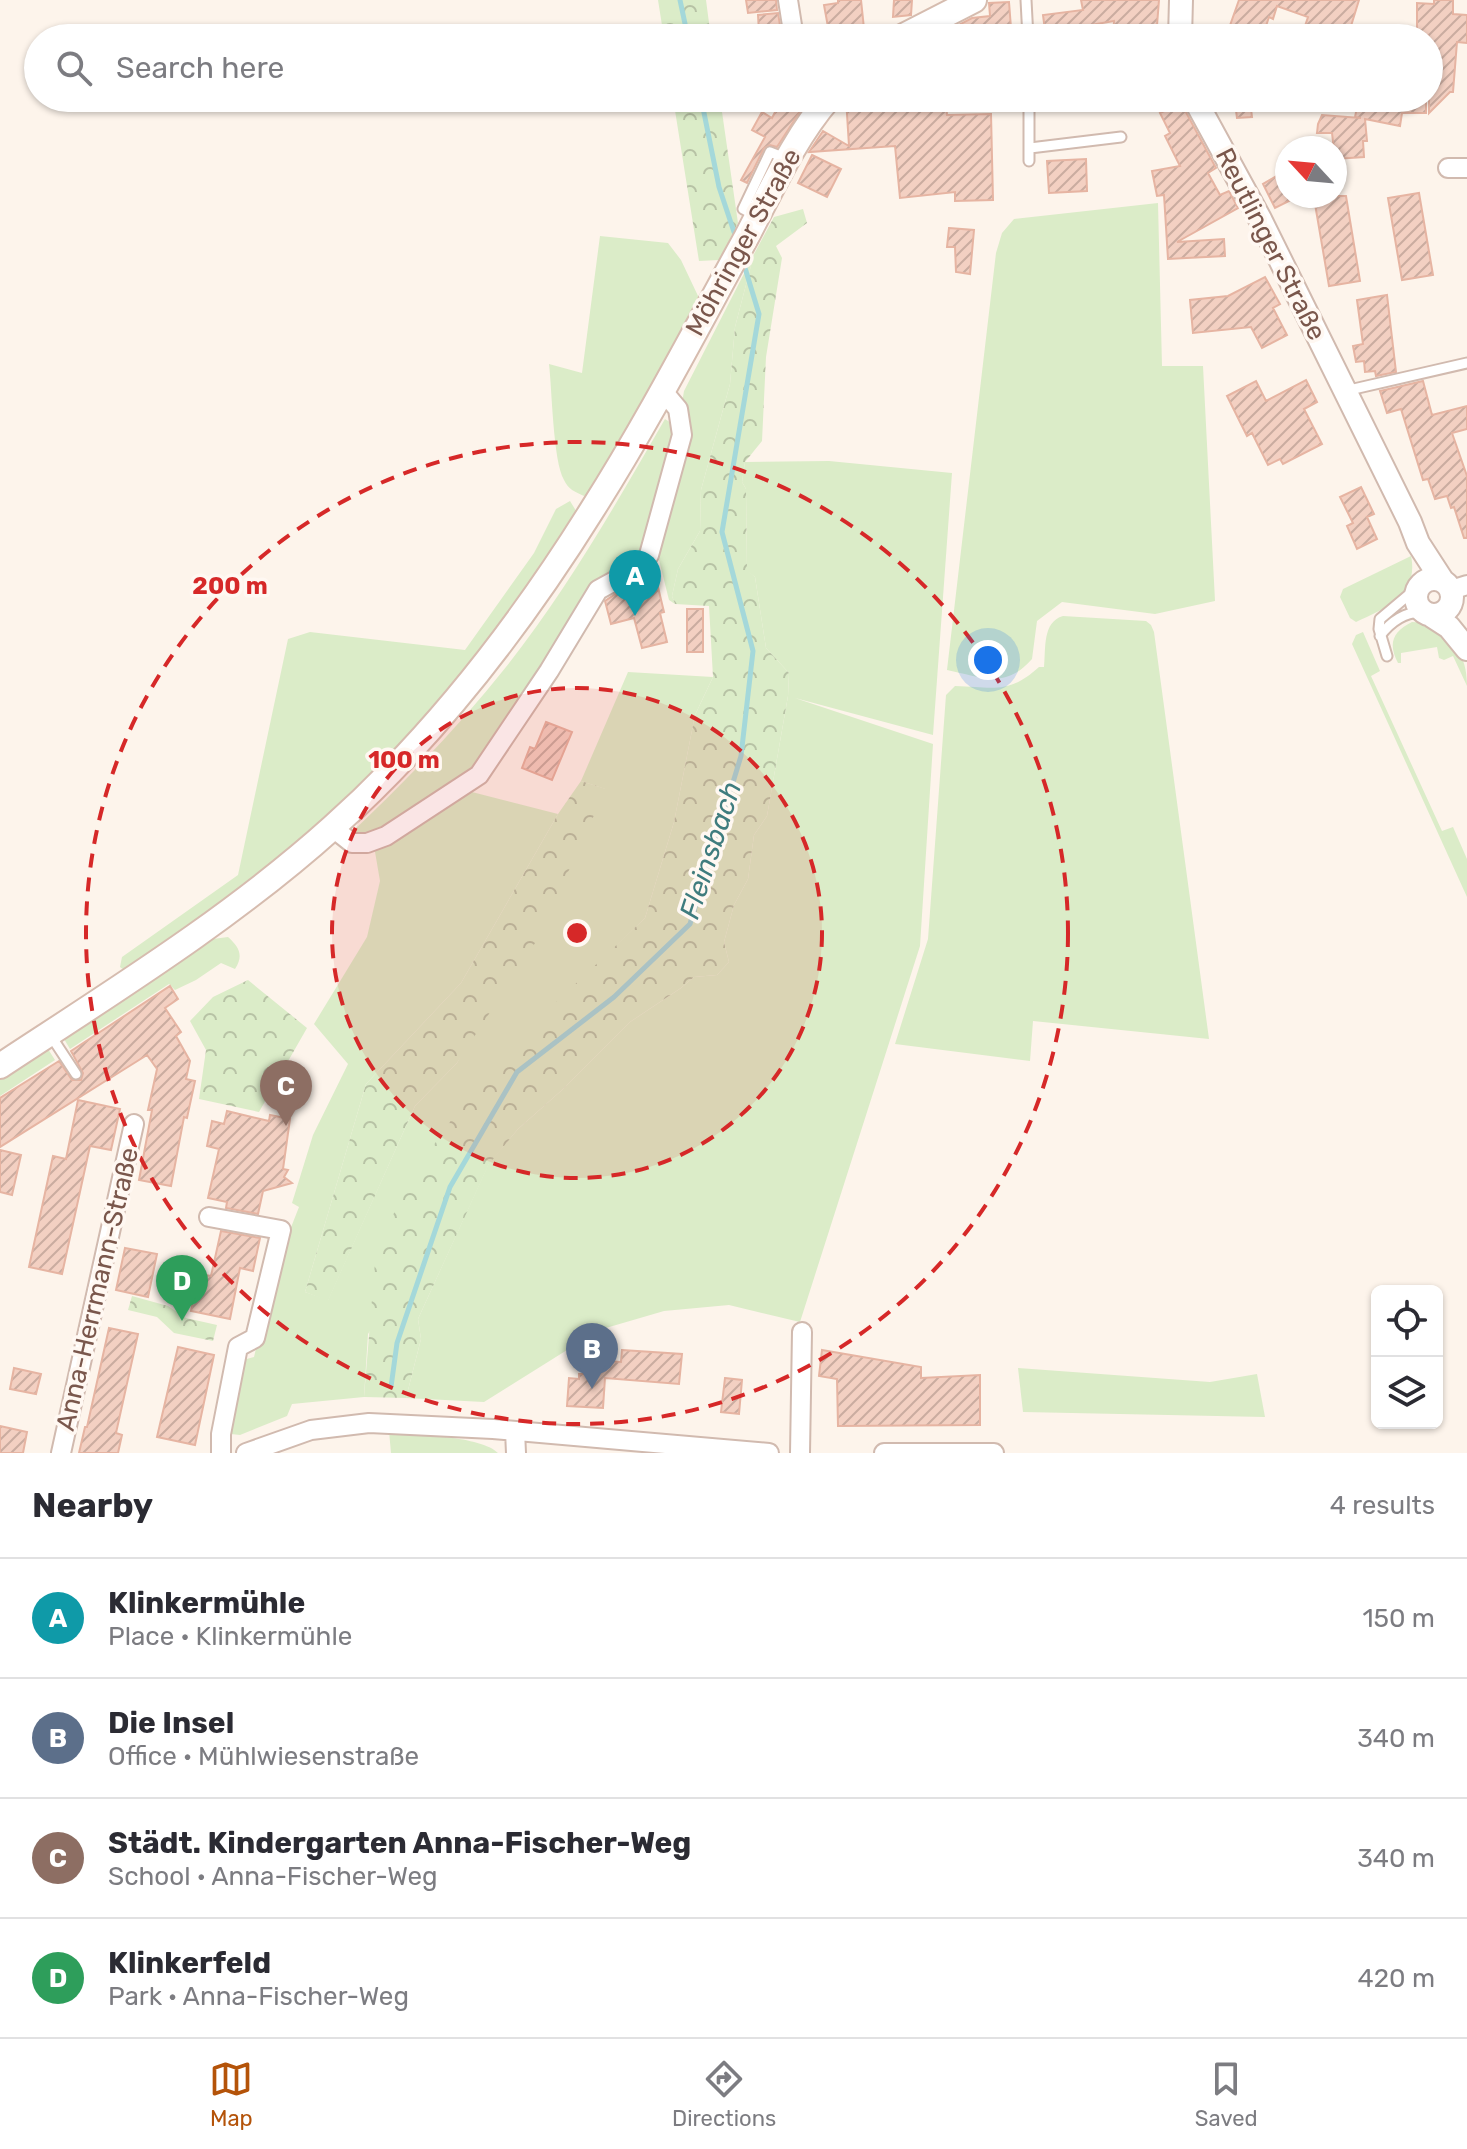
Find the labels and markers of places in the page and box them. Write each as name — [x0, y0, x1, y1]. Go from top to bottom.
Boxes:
pin: A — [609, 550, 661, 616]
centre of rings — [563, 919, 591, 947]
pin: C — [260, 1060, 312, 1126]
pin: D — [156, 1255, 208, 1321]
pin: B — [566, 1323, 618, 1389]

